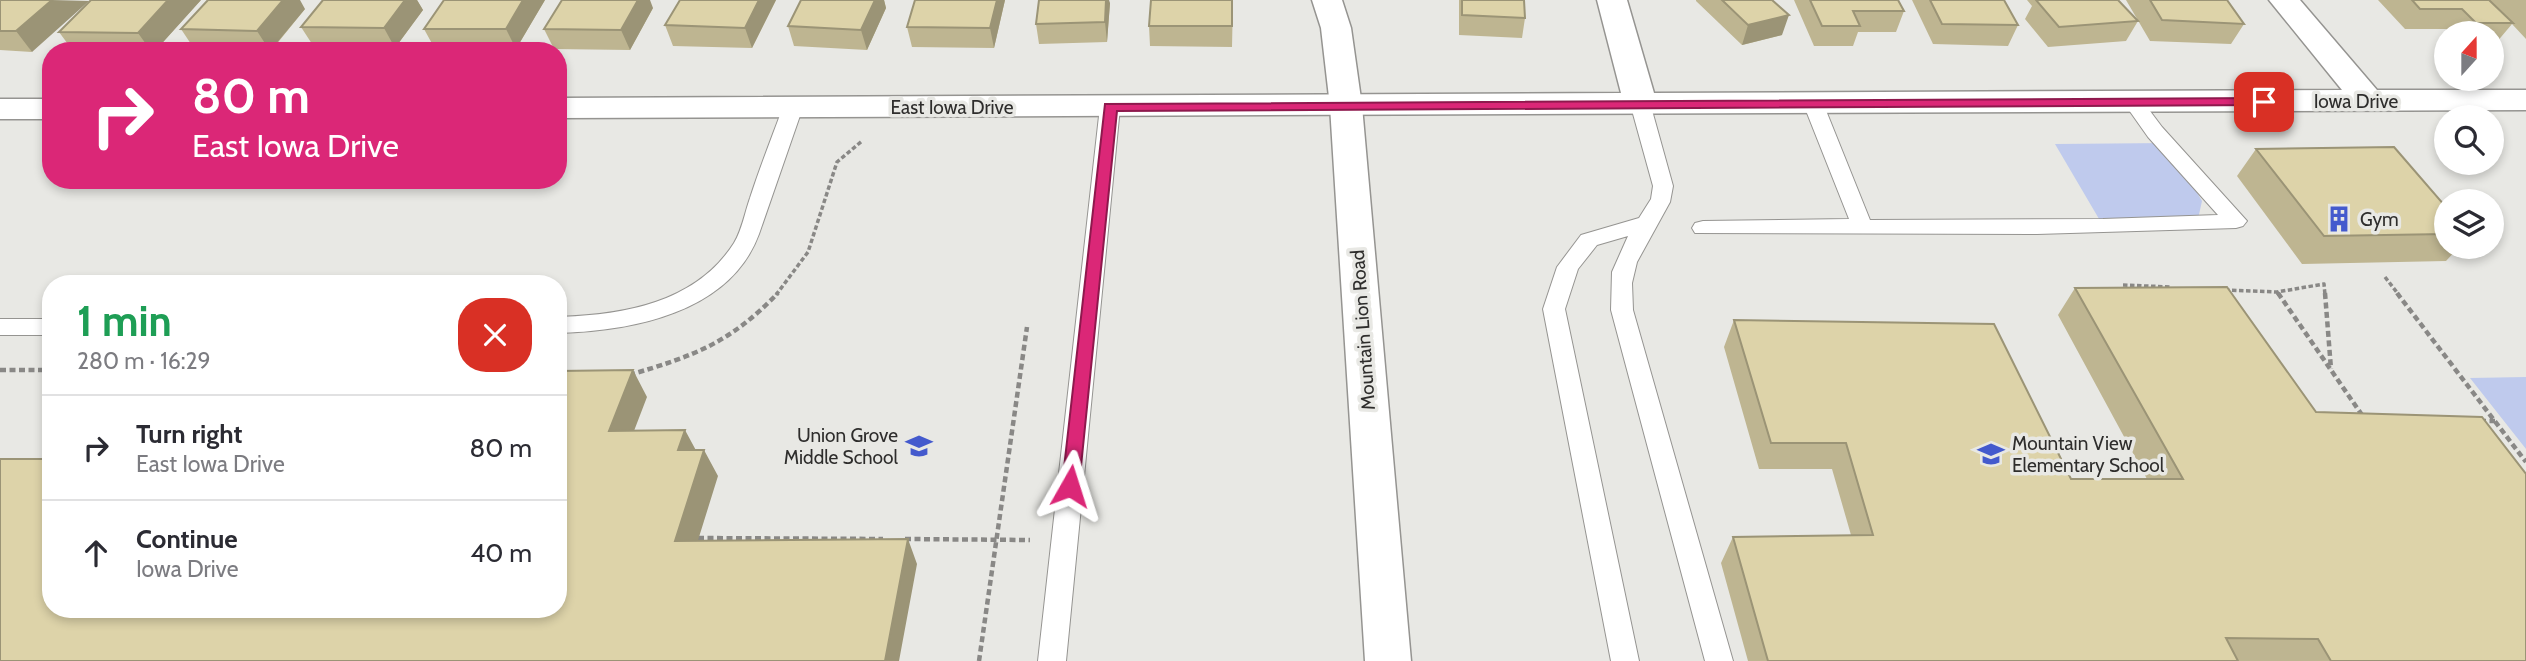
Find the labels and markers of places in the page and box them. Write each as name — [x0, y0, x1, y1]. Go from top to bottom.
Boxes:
pin — [2234, 72, 2294, 132]
building icon: Gym — [2324, 204, 2354, 234]
place label: Gym — [2360, 208, 2399, 231]
place label: Union Grove Middle School — [784, 424, 899, 469]
school or university icon: Union Grove Middle School — [904, 431, 934, 461]
place label: Mountain View Elementary School — [2012, 432, 2165, 477]
school or university icon: Mountain View Elementary School — [1976, 439, 2006, 469]

